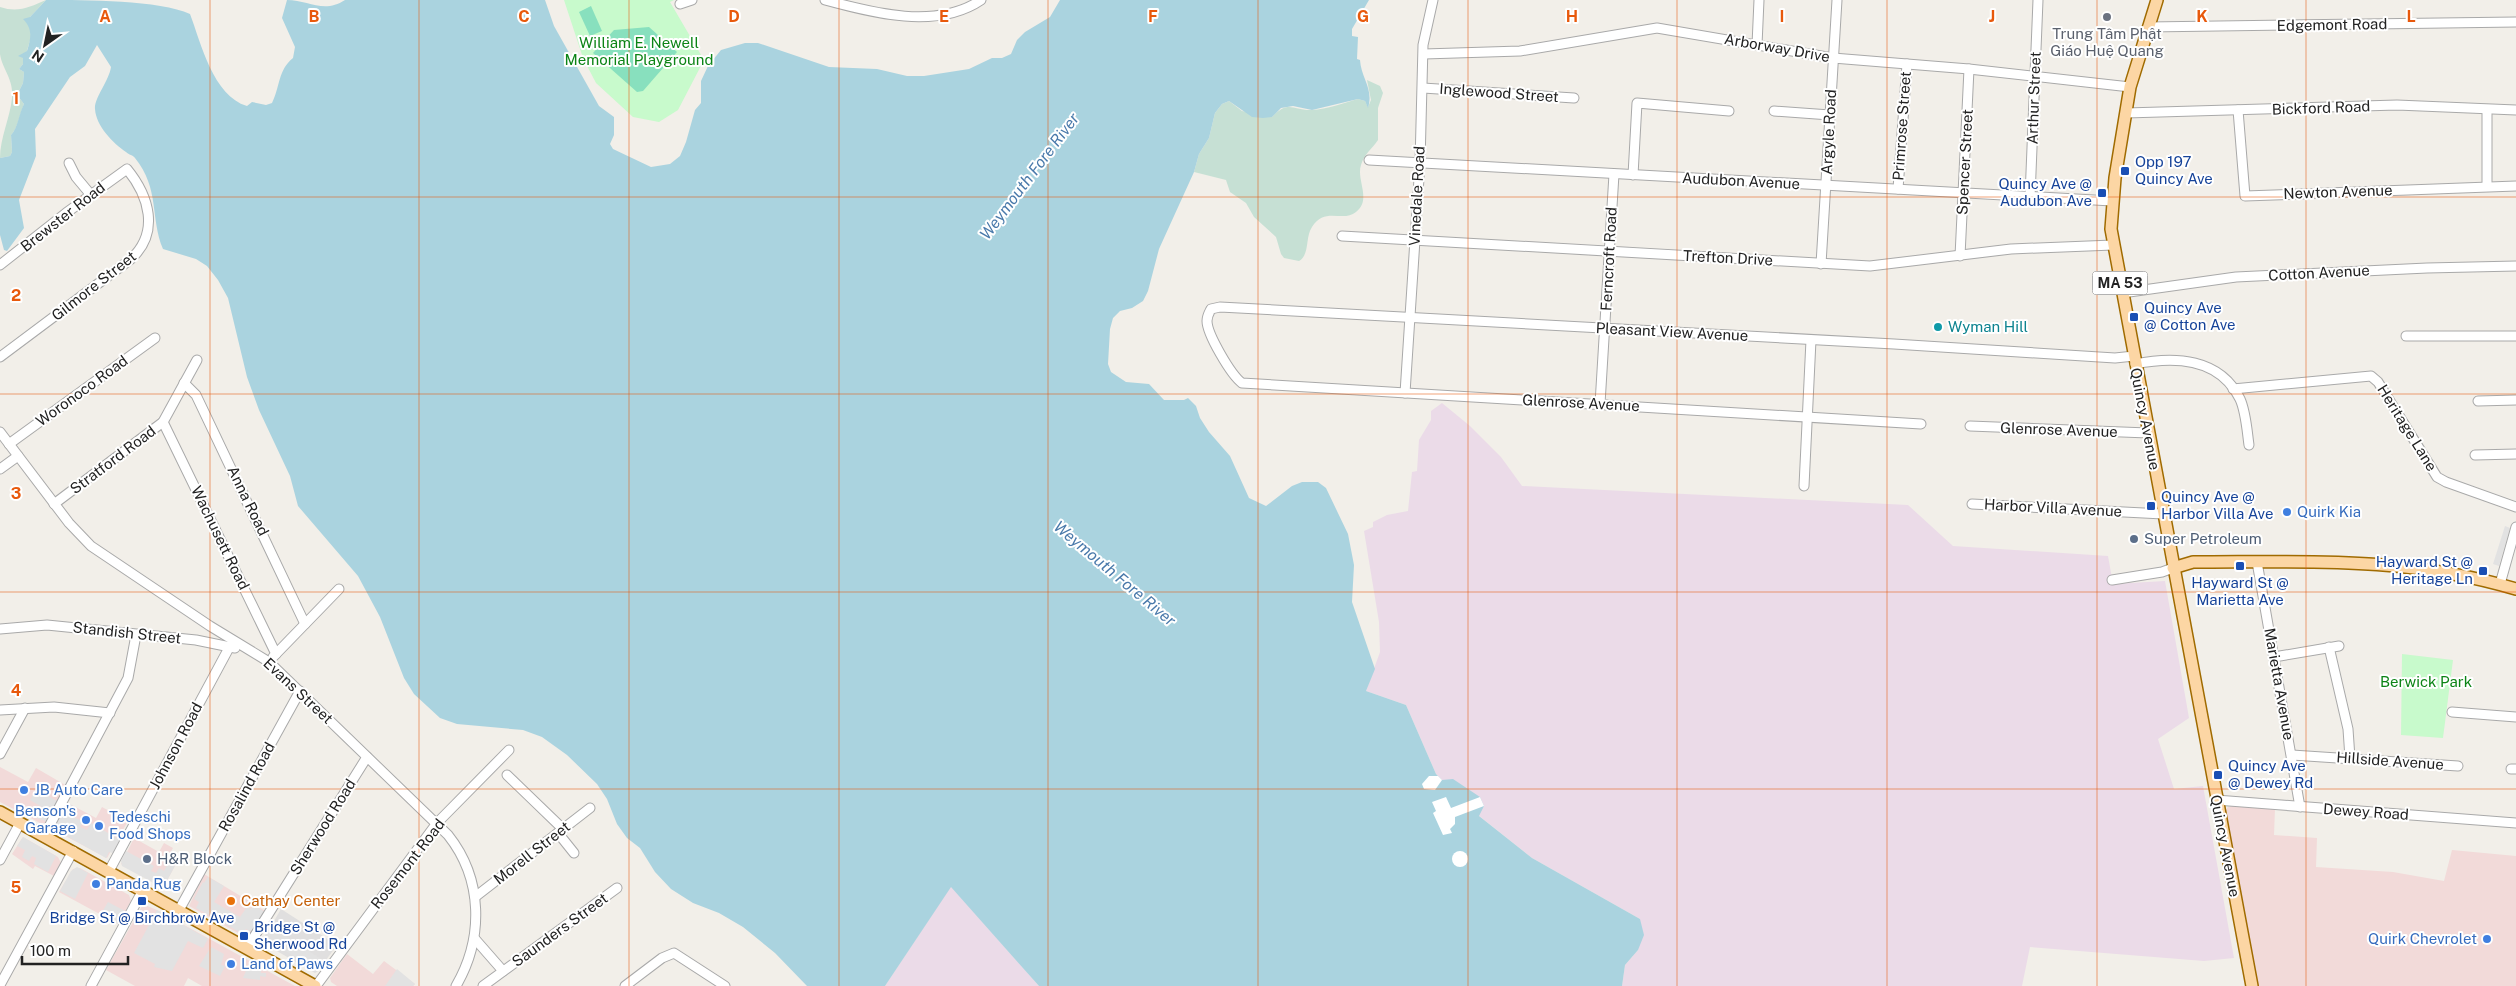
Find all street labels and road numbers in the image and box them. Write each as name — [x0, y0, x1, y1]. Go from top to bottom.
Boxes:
street label: Edgemont Road — [2277, 15, 2387, 34]
street label: Arborway Drive — [1723, 30, 1831, 65]
street label: Arthur Street — [2023, 51, 2044, 145]
street label: Primrose Street — [1889, 70, 1914, 181]
street label: Inglewood Street — [1439, 80, 1560, 105]
street label: Argyle Road — [1818, 89, 1839, 175]
street label: Bickford Road — [2271, 97, 2371, 118]
street label: Spencer Street — [1953, 108, 1976, 215]
street label: Vinedale Road — [1405, 146, 1428, 246]
street label: Audubon Avenue — [1682, 169, 1801, 192]
street label: Brewster Road — [17, 178, 108, 255]
street label: Newton Avenue — [2283, 181, 2393, 202]
street label: Ferncroft Road — [1597, 207, 1620, 311]
street label: Gilmore Street — [48, 247, 139, 324]
street label: Trefton Drive — [1683, 247, 1773, 268]
street label: Cotton Avenue — [2268, 261, 2370, 284]
road number: MA 53 — [2092, 272, 2148, 294]
street label: Pleasant View Avenue — [1595, 319, 1749, 344]
street label: Woronoco Road — [33, 352, 131, 430]
street label: Quincy Avenue — [2127, 366, 2164, 471]
street label: Heritage Lane — [2374, 381, 2441, 474]
street label: Glenrose Avenue — [1522, 391, 1640, 414]
street label: Glenrose Avenue — [2000, 419, 2118, 440]
street label: Stratford Road — [67, 422, 159, 497]
street label: Anna Road — [224, 463, 273, 538]
street label: Wachusett Road — [188, 483, 253, 592]
street label: Harbor Villa Avenue — [1984, 495, 2123, 520]
street label: Standish Street — [72, 618, 182, 647]
street label: Marietta Avenue — [2261, 627, 2298, 741]
street label: Evans Street — [260, 654, 337, 727]
street label: Johnson Road — [146, 700, 205, 792]
street label: Rosalind Road — [215, 739, 278, 834]
street label: Hillside Avenue — [2336, 748, 2444, 773]
street label: Sherwood Road — [286, 776, 359, 878]
street label: Quincy Avenue — [2207, 793, 2244, 898]
street label: Dewey Road — [2323, 800, 2409, 823]
street label: Rosemont Road — [367, 815, 448, 912]
street label: Morell Street — [490, 817, 573, 888]
street label: Saunders Street — [509, 889, 611, 970]

